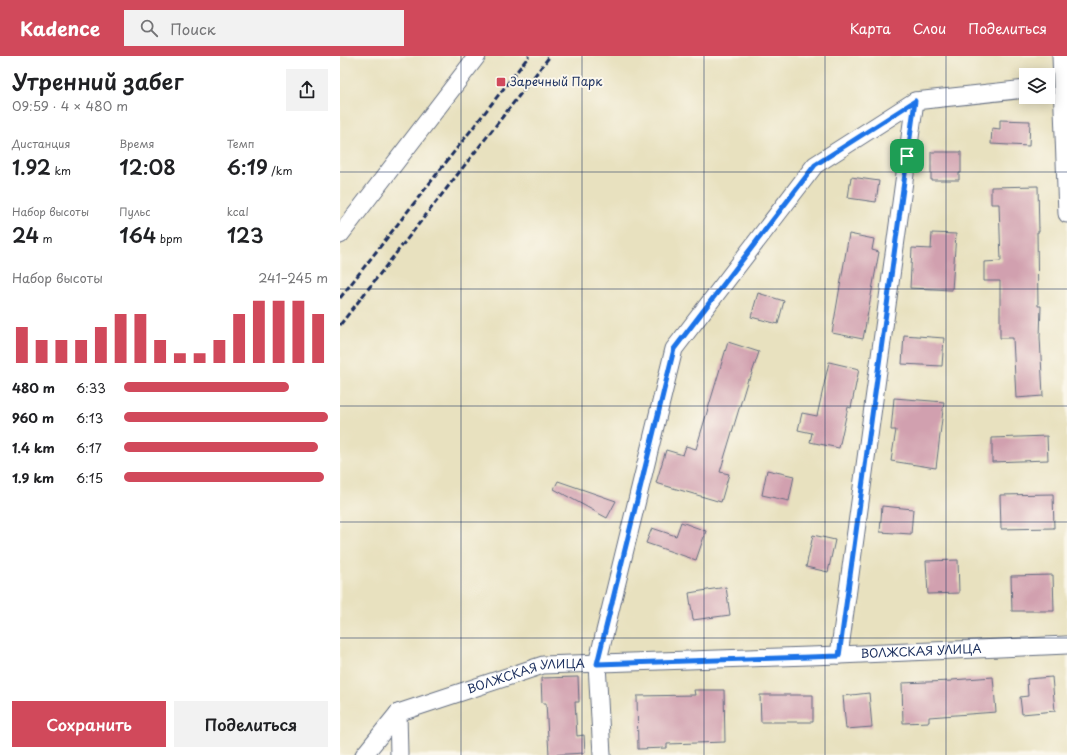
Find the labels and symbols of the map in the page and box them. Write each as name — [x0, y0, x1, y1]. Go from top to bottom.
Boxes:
place label: Заречный Парк — [510, 72, 603, 90]
marker: Заречный Парк — [495, 76, 507, 88]
pin — [890, 139, 924, 173]
street label: ВОЛЖСКАЯ УЛИЦА — [860, 639, 982, 662]
street label: ВОЛЖСКАЯ УЛИЦА — [465, 654, 585, 697]

